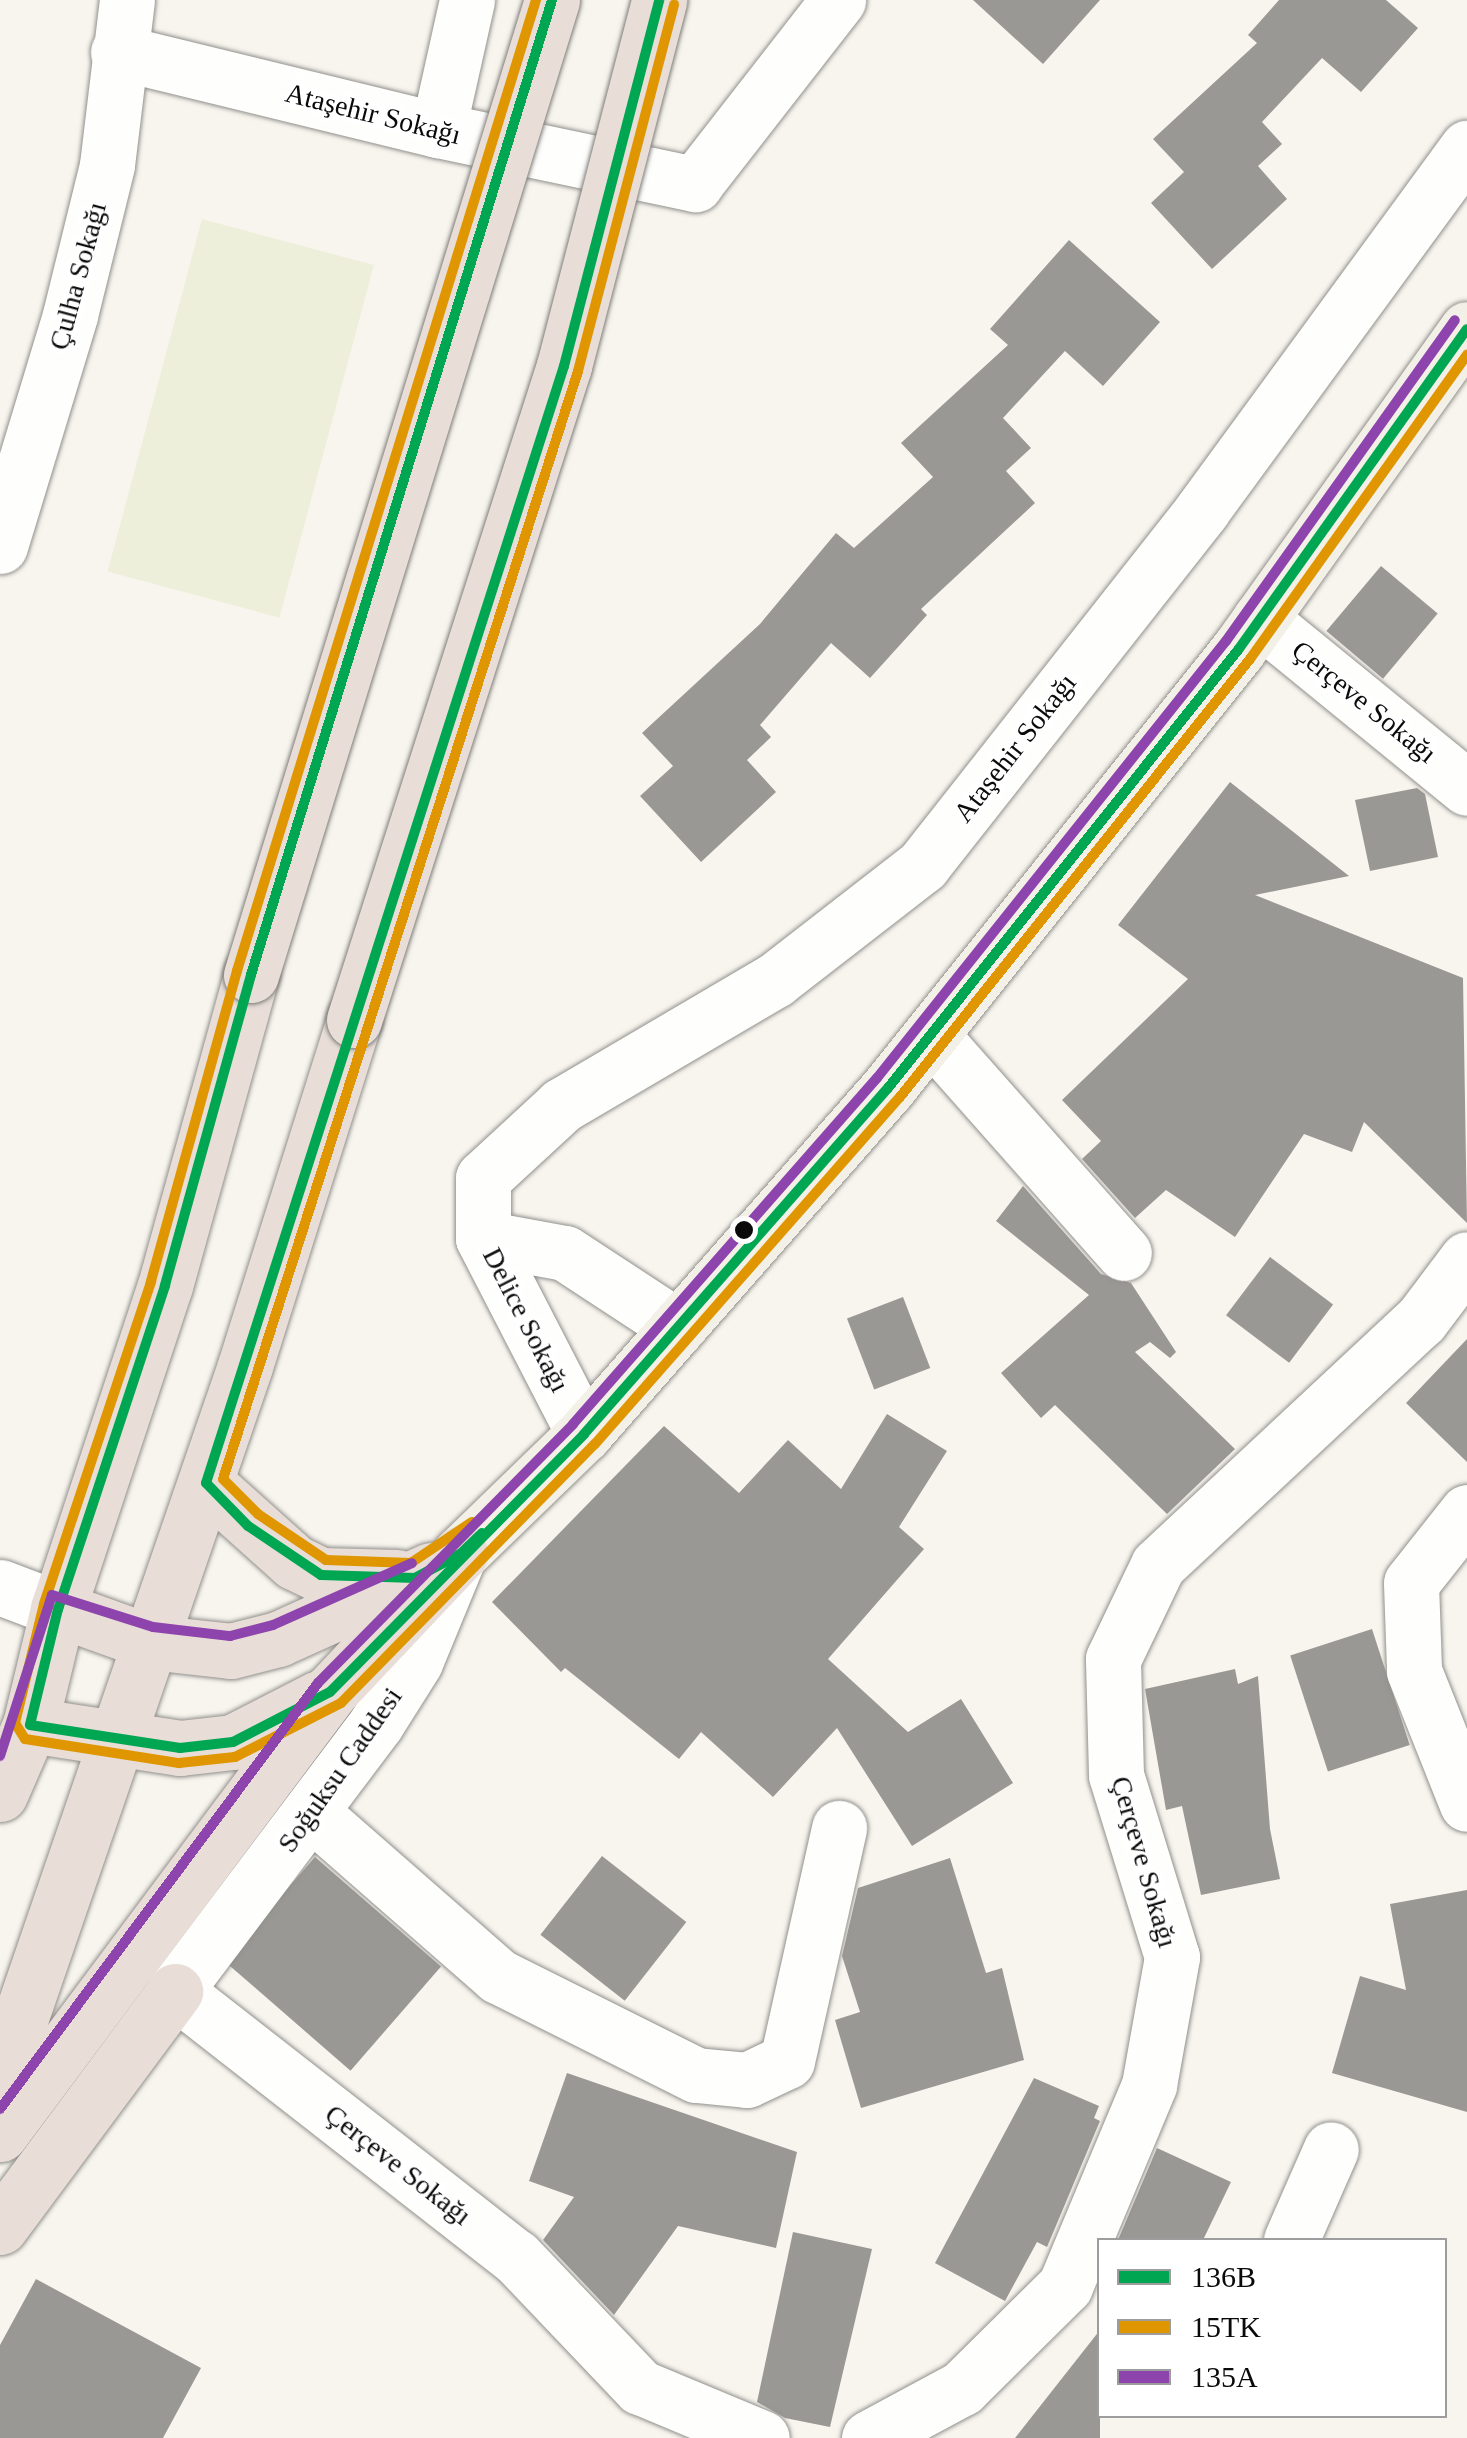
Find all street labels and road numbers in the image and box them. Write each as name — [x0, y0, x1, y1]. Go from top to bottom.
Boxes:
street label: Ataşehir Sokağı — [282, 76, 464, 152]
street label: Çulha Sokağı — [42, 198, 114, 354]
street label: Çerçeve Sokağı — [1285, 633, 1443, 771]
street label: Ataşehir Sokağı — [946, 667, 1084, 829]
street label: Delice Sokağı — [475, 1242, 577, 1398]
street label: Soğuksu Caddesi — [271, 1681, 409, 1859]
street label: Çerçeve Sokağı — [1104, 1773, 1184, 1951]
street label: Çerçeve Sokağı — [318, 2097, 478, 2233]

